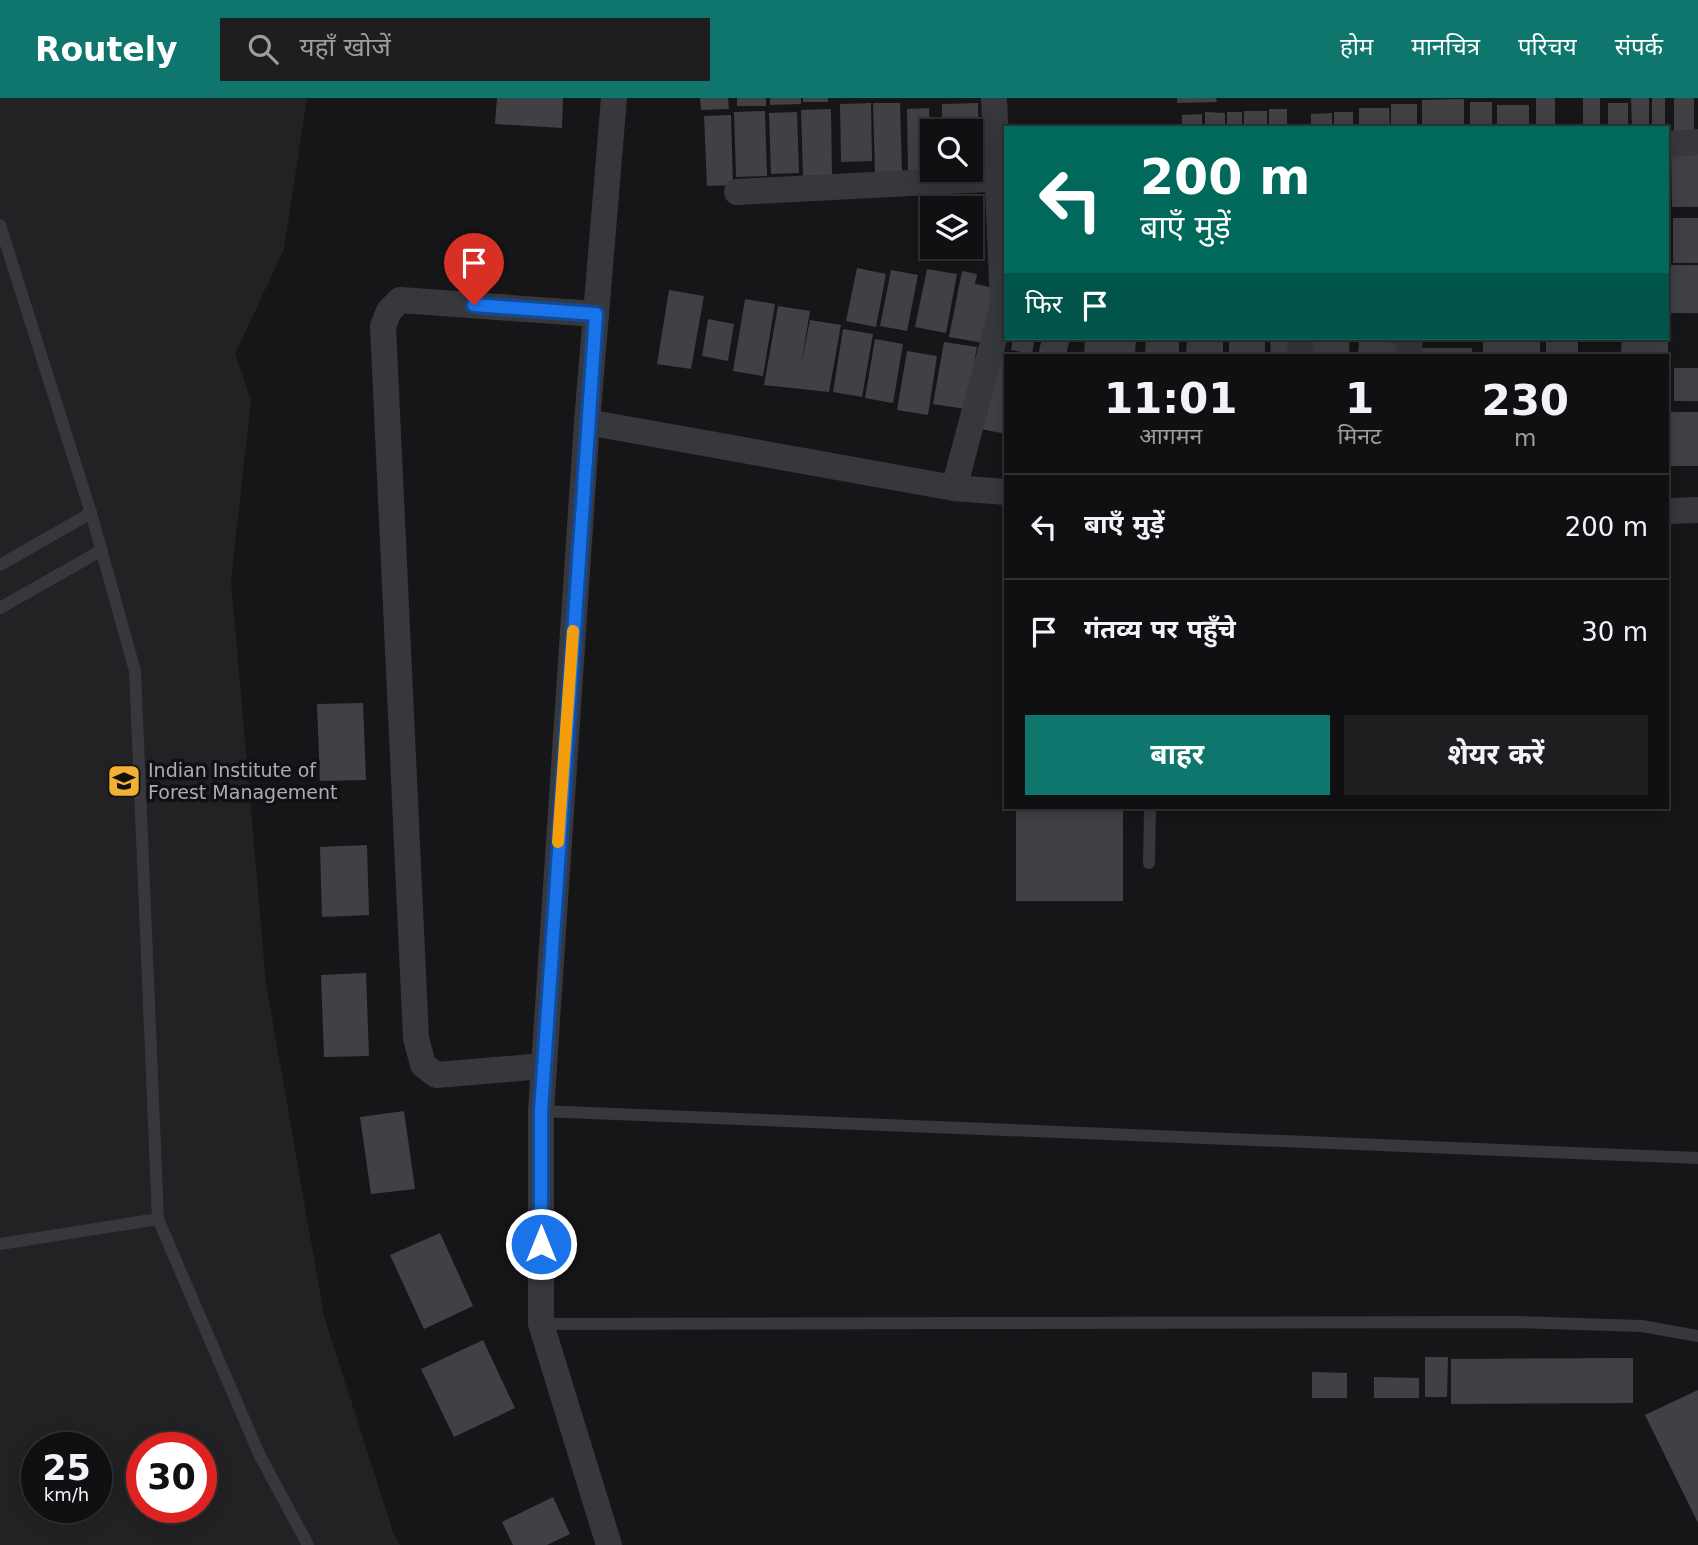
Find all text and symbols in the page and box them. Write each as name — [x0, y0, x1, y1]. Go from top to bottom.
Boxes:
search box — [220, 18, 710, 81]
text: Routely — [35, 30, 178, 69]
icon: search — [244, 30, 282, 68]
text: यहाँ खोजें — [300, 32, 391, 62]
text: होम — [1340, 33, 1373, 61]
text: मानचित्र — [1411, 33, 1480, 61]
text: परिचय — [1518, 33, 1577, 61]
text: संपर्क — [1615, 33, 1663, 61]
map controls — [920, 119, 983, 259]
button: search — [920, 119, 983, 182]
text: 200 m — [1140, 149, 1310, 206]
icon: left — [1025, 154, 1116, 245]
button: layers — [920, 196, 983, 259]
text: बाएँ मुड़ें — [1140, 208, 1231, 246]
pin — [444, 233, 504, 305]
icon: arrive — [455, 244, 493, 282]
icon: arrive — [1076, 287, 1114, 325]
text: फिर — [1025, 289, 1062, 319]
text: 11:01 — [1104, 374, 1238, 423]
text: 1 — [1345, 374, 1374, 423]
text: 230 — [1481, 376, 1569, 425]
text: आगमन — [1139, 423, 1202, 449]
text: मिनट — [1337, 423, 1382, 449]
text: m — [1514, 425, 1536, 451]
icon: left — [1025, 508, 1063, 546]
text: बाएँ मुड़ें — [1084, 509, 1164, 539]
text: 200 m — [1565, 512, 1648, 542]
icon: arrive — [1025, 613, 1063, 651]
text: गंतव्य पर पहुँचे — [1084, 614, 1236, 644]
text: 30 m — [1581, 617, 1648, 647]
button: बाहर — [1025, 715, 1330, 795]
button: शेयर करें — [1344, 715, 1648, 795]
place label: Indian Institute of Forest Management — [148, 759, 338, 803]
school or university icon: Indian Institute of Forest Management — [105, 762, 143, 800]
position arrow — [504, 1207, 578, 1281]
speed limit sign: 30 — [126, 1432, 217, 1523]
text: 25 — [42, 1448, 91, 1488]
text: km/h — [44, 1484, 89, 1505]

